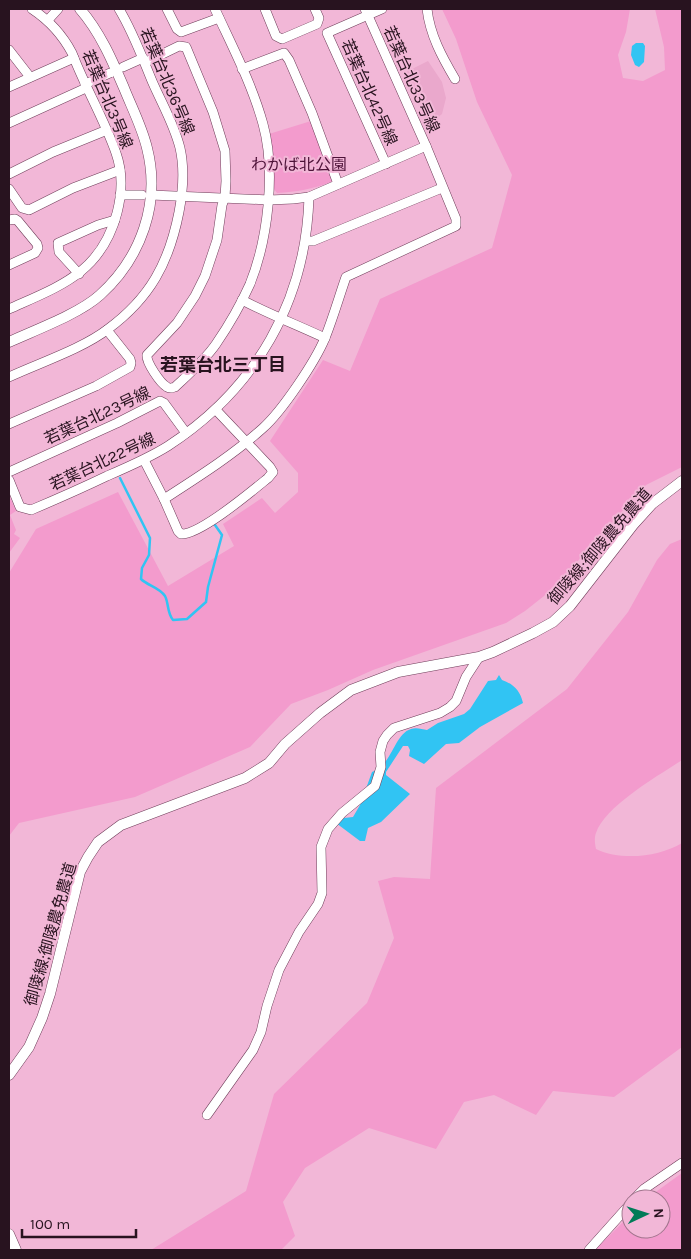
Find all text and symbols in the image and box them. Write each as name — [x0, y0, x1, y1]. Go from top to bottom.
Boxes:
street label: 若葉台北33号線 — [379, 23, 444, 136]
street label: 若葉台北36号線 — [136, 25, 199, 138]
street label: 若葉台北42号線 — [338, 36, 401, 148]
street label: 若葉台北3号線 — [78, 47, 137, 151]
park label: わかば北公園 — [251, 155, 347, 174]
district label: 若葉台北三丁目 — [160, 354, 286, 376]
street label: 若葉台北23号線 — [41, 383, 153, 448]
street label: 若葉台北22号線 — [46, 429, 158, 494]
street label: 御陵線;御陵農免農道 — [544, 484, 655, 608]
street label: 御陵線;御陵農免農道 — [21, 860, 80, 1008]
north arrow — [621, 1189, 671, 1239]
scale bar — [22, 1206, 136, 1238]
text: N — [650, 1208, 667, 1219]
text: 100 m — [30, 1215, 70, 1233]

